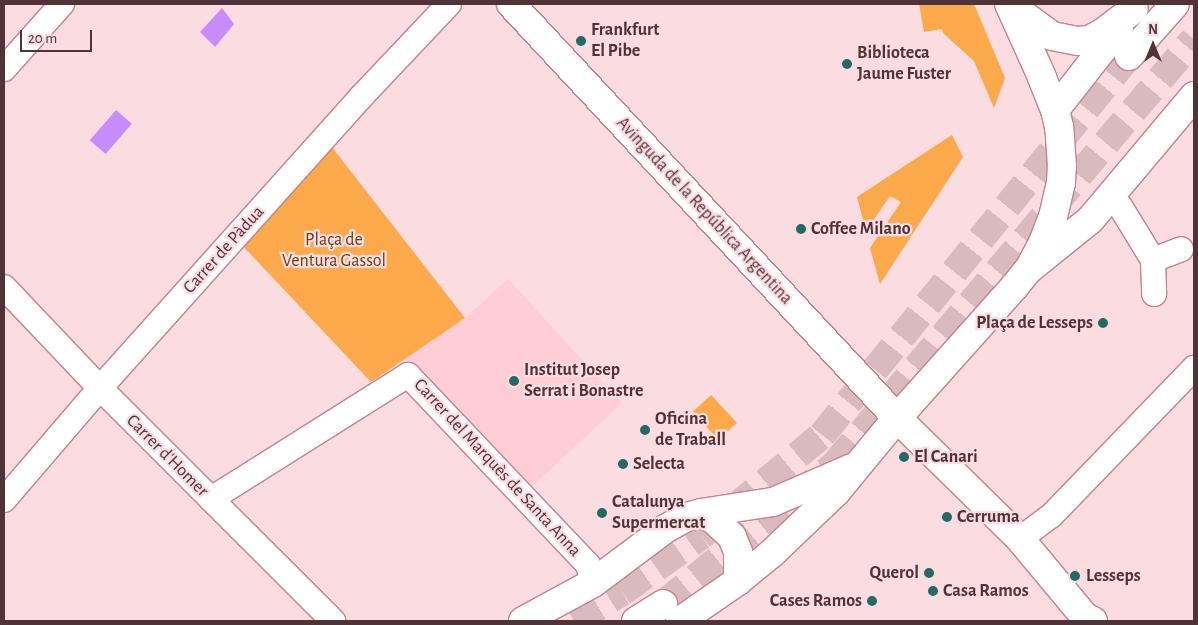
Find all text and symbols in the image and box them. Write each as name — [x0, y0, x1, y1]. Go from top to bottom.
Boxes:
scale bar — [22, 20, 95, 52]
place label: Frankfurt El Pibe — [591, 20, 659, 62]
north arrow — [1128, 20, 1178, 70]
text: N — [1148, 23, 1158, 37]
text: 20 m — [28, 31, 57, 46]
marker: Frankfurt El Pibe — [575, 35, 587, 47]
place label: Biblioteca Jaume Fuster — [857, 43, 951, 86]
marker: Biblioteca Jaume Fuster — [841, 58, 853, 70]
street label: Avinguda de la República Argentina — [611, 113, 797, 309]
street label: Carrer de Pàdua — [179, 202, 269, 298]
place label: Coffee Milano — [811, 218, 911, 240]
marker: Coffee Milano — [795, 223, 807, 235]
park label: Plaça de Ventura Gassol — [282, 230, 386, 272]
place label: Plaça de Lesseps — [976, 312, 1093, 334]
marker: Plaça de Lesseps — [1097, 317, 1109, 329]
place label: Institut Josep Serrat i Bonastre — [524, 360, 643, 402]
street label: Carrer del Marquès de Santa Anna — [409, 374, 585, 562]
marker: Institut Josep Serrat i Bonastre — [508, 375, 520, 387]
place label: Oficina de Traball — [655, 409, 726, 452]
street label: Carrer d'Homer — [121, 410, 213, 502]
marker: Oficina de Traball — [639, 424, 651, 436]
place label: El Canari — [914, 446, 978, 468]
marker: El Canari — [898, 451, 910, 463]
place label: Selecta — [633, 453, 685, 475]
marker: Selecta — [617, 458, 629, 470]
place label: Catalunya Supermercat — [612, 492, 705, 534]
place label: Cerruma — [957, 506, 1020, 528]
marker: Catalunya Supermercat — [596, 507, 608, 519]
marker: Cerruma — [941, 511, 953, 523]
place label: Querol — [870, 562, 919, 584]
place label: Lesseps — [1086, 565, 1141, 587]
marker: Querol — [923, 567, 935, 579]
marker: Lesseps — [1068, 569, 1082, 583]
place label: Casa Ramos — [943, 580, 1029, 602]
marker: Casa Ramos — [927, 585, 939, 597]
place label: Cases Ramos — [770, 590, 862, 612]
marker: Cases Ramos — [866, 595, 878, 607]

